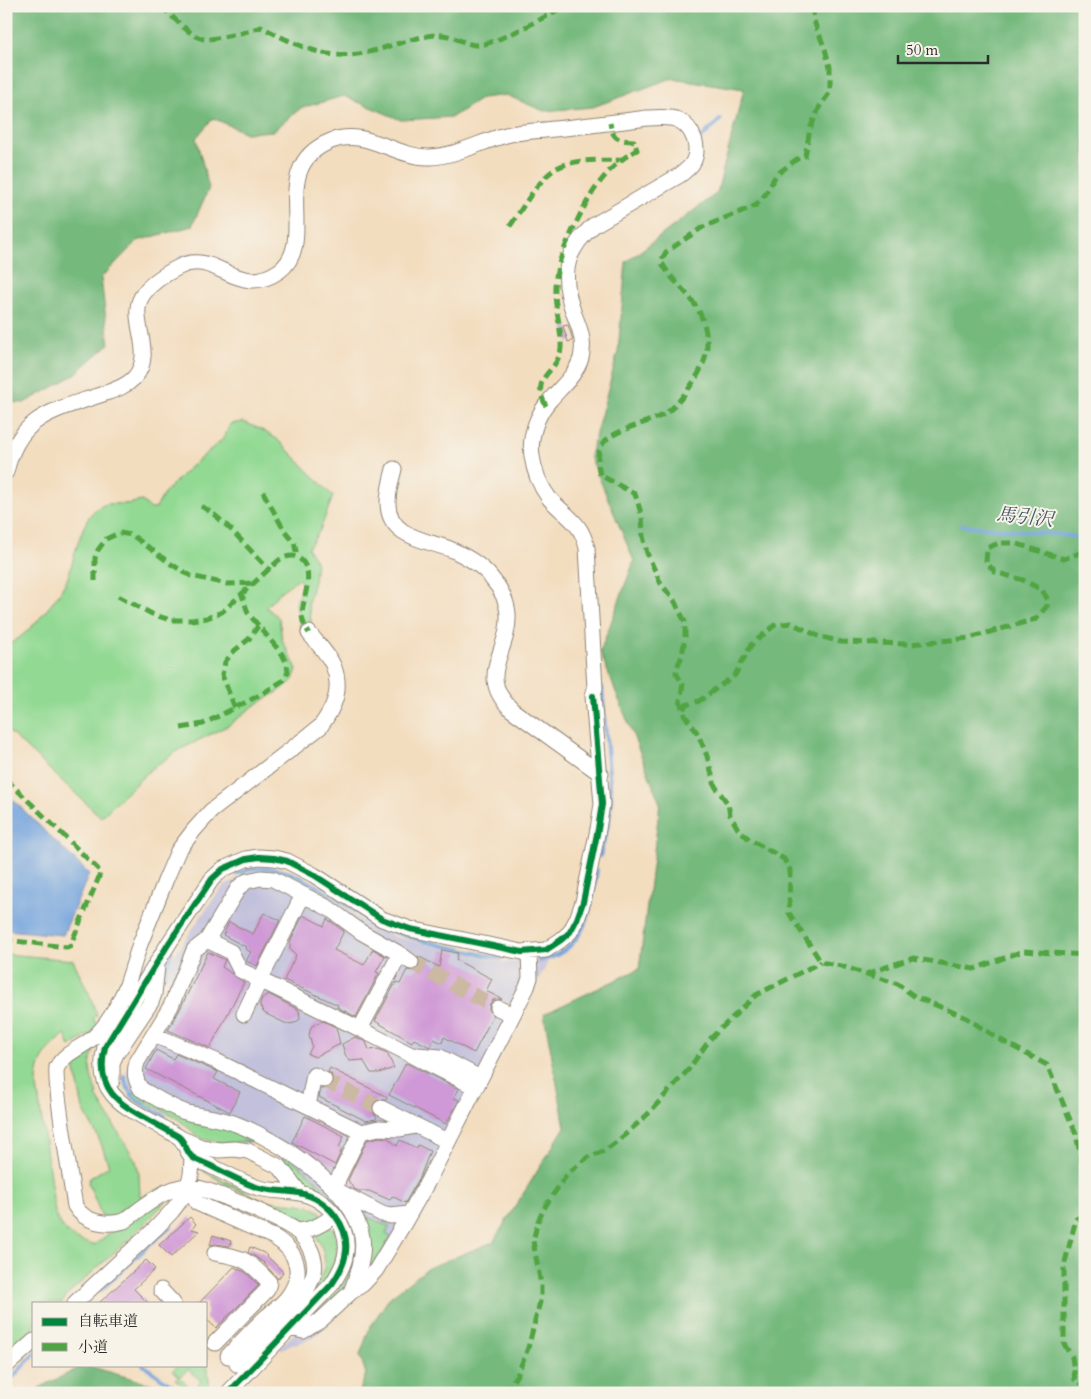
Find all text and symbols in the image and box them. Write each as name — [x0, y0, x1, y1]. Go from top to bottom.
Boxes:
scale bar — [898, 32, 988, 64]
text: 50 m — [906, 40, 938, 60]
water label: 馬引沢 — [995, 501, 1057, 533]
legend — [32, 1302, 208, 1366]
text: 自転車道 — [78, 1311, 138, 1331]
text: 小道 — [78, 1337, 108, 1357]

